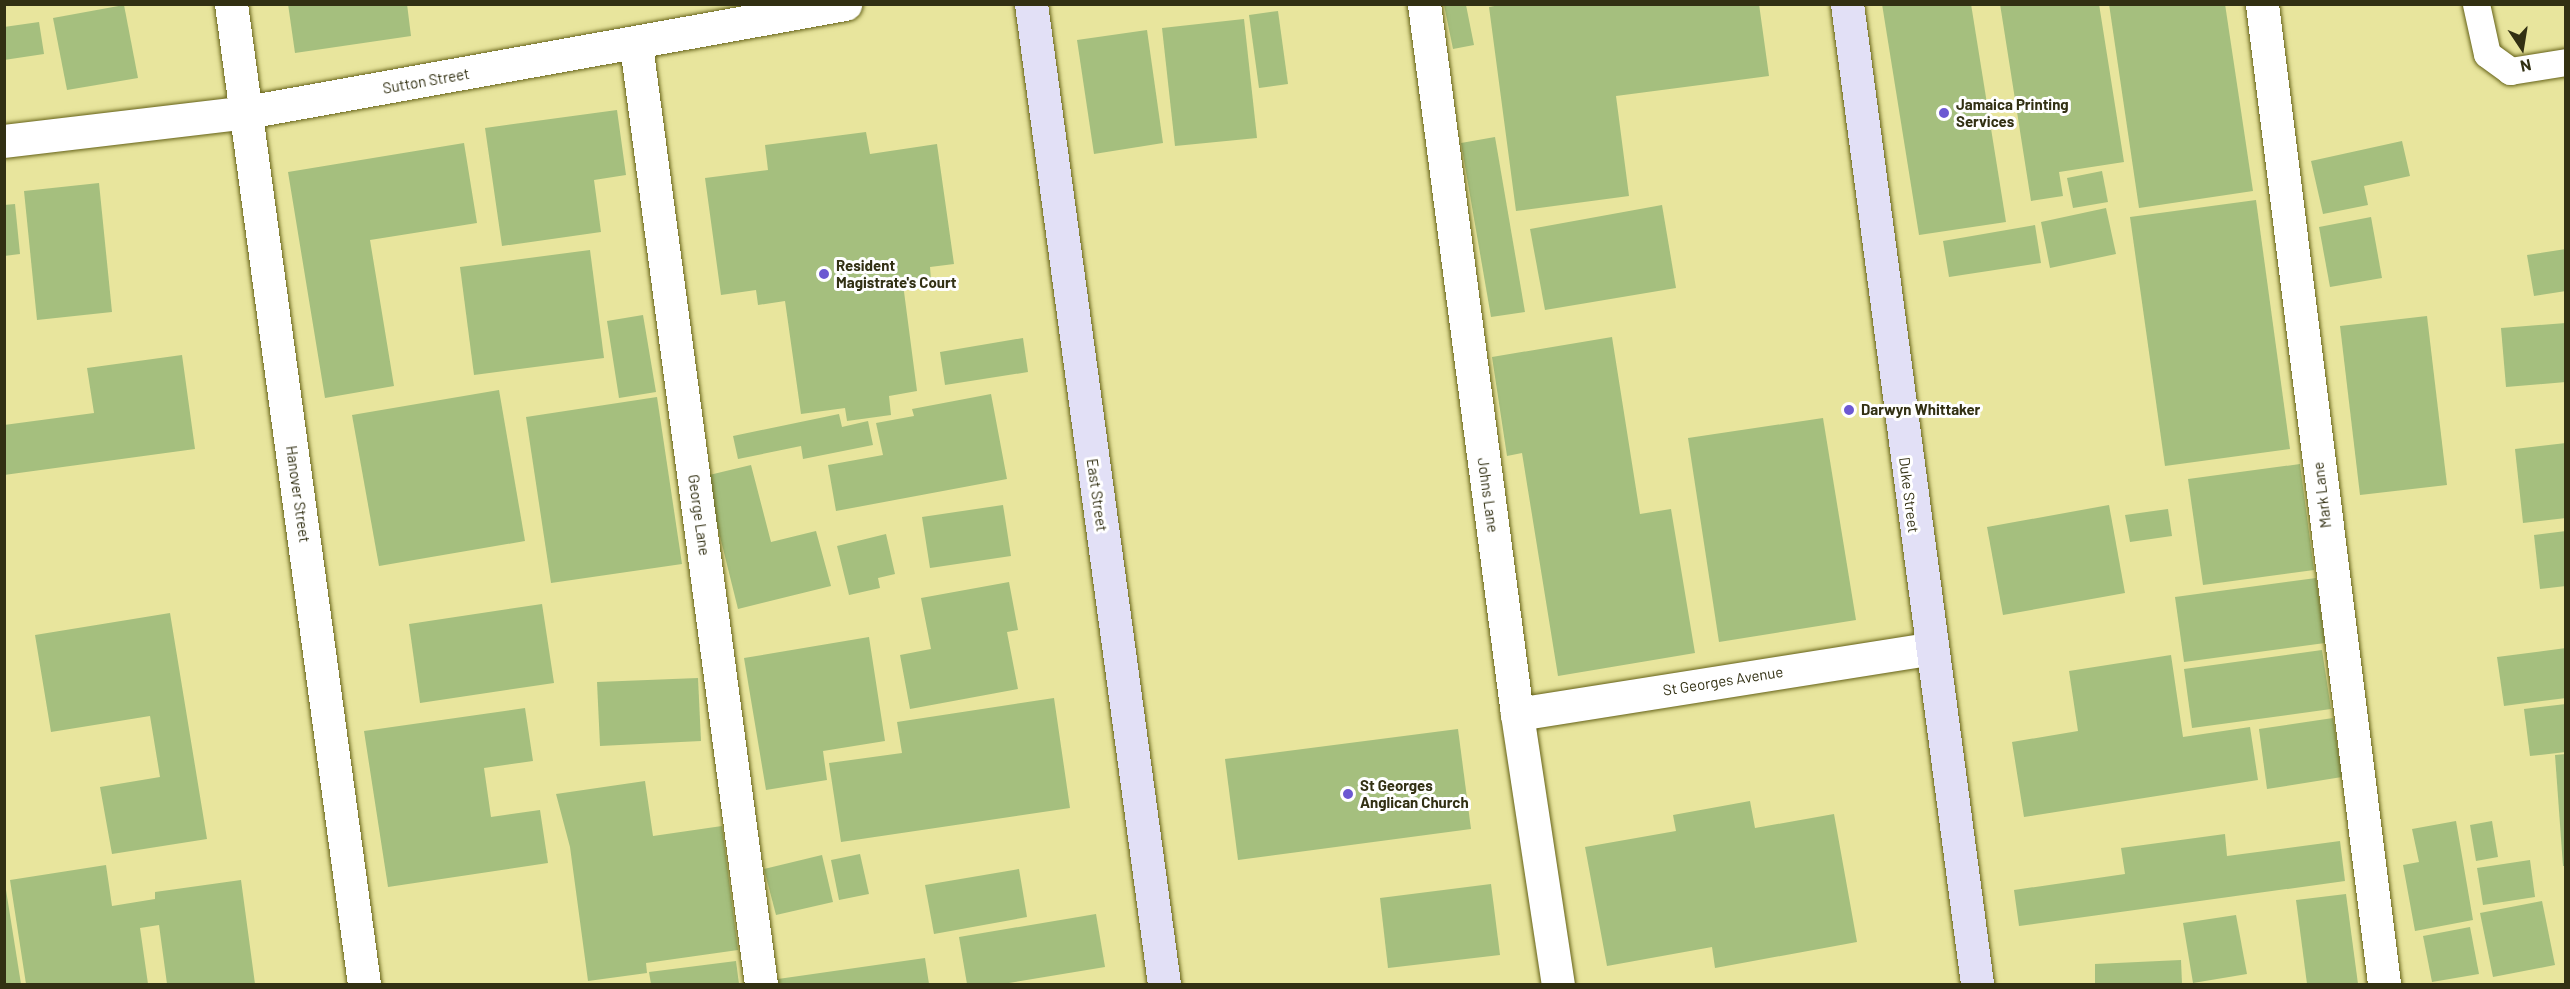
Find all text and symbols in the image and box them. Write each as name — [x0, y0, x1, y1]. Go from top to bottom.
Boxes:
north arrow — [2492, 18, 2552, 78]
text: N — [2519, 56, 2533, 76]
street label: Sutton Street — [381, 65, 471, 97]
place label: Jamaica Printing Services — [1956, 95, 2069, 130]
marker: Jamaica Printing Services — [1937, 106, 1951, 120]
place label: Resident Magistrate's Court — [836, 256, 956, 291]
marker: Resident Magistrate's Court — [817, 267, 831, 281]
place label: Darwyn Whittaker — [1861, 401, 1980, 419]
marker: Darwyn Whittaker — [1842, 403, 1856, 417]
street label: Hanover Street — [282, 444, 314, 544]
street label: Johns Lane — [1474, 456, 1502, 534]
street label: Duke Street — [1895, 456, 1923, 534]
street label: East Street — [1083, 457, 1111, 533]
street label: Mark Lane — [2309, 461, 2335, 529]
street label: George Lane — [684, 473, 714, 557]
street label: St Georges Avenue — [1662, 663, 1784, 699]
place label: St Georges Anglican Church — [1360, 776, 1469, 811]
marker: St Georges Anglican Church — [1341, 787, 1355, 801]

